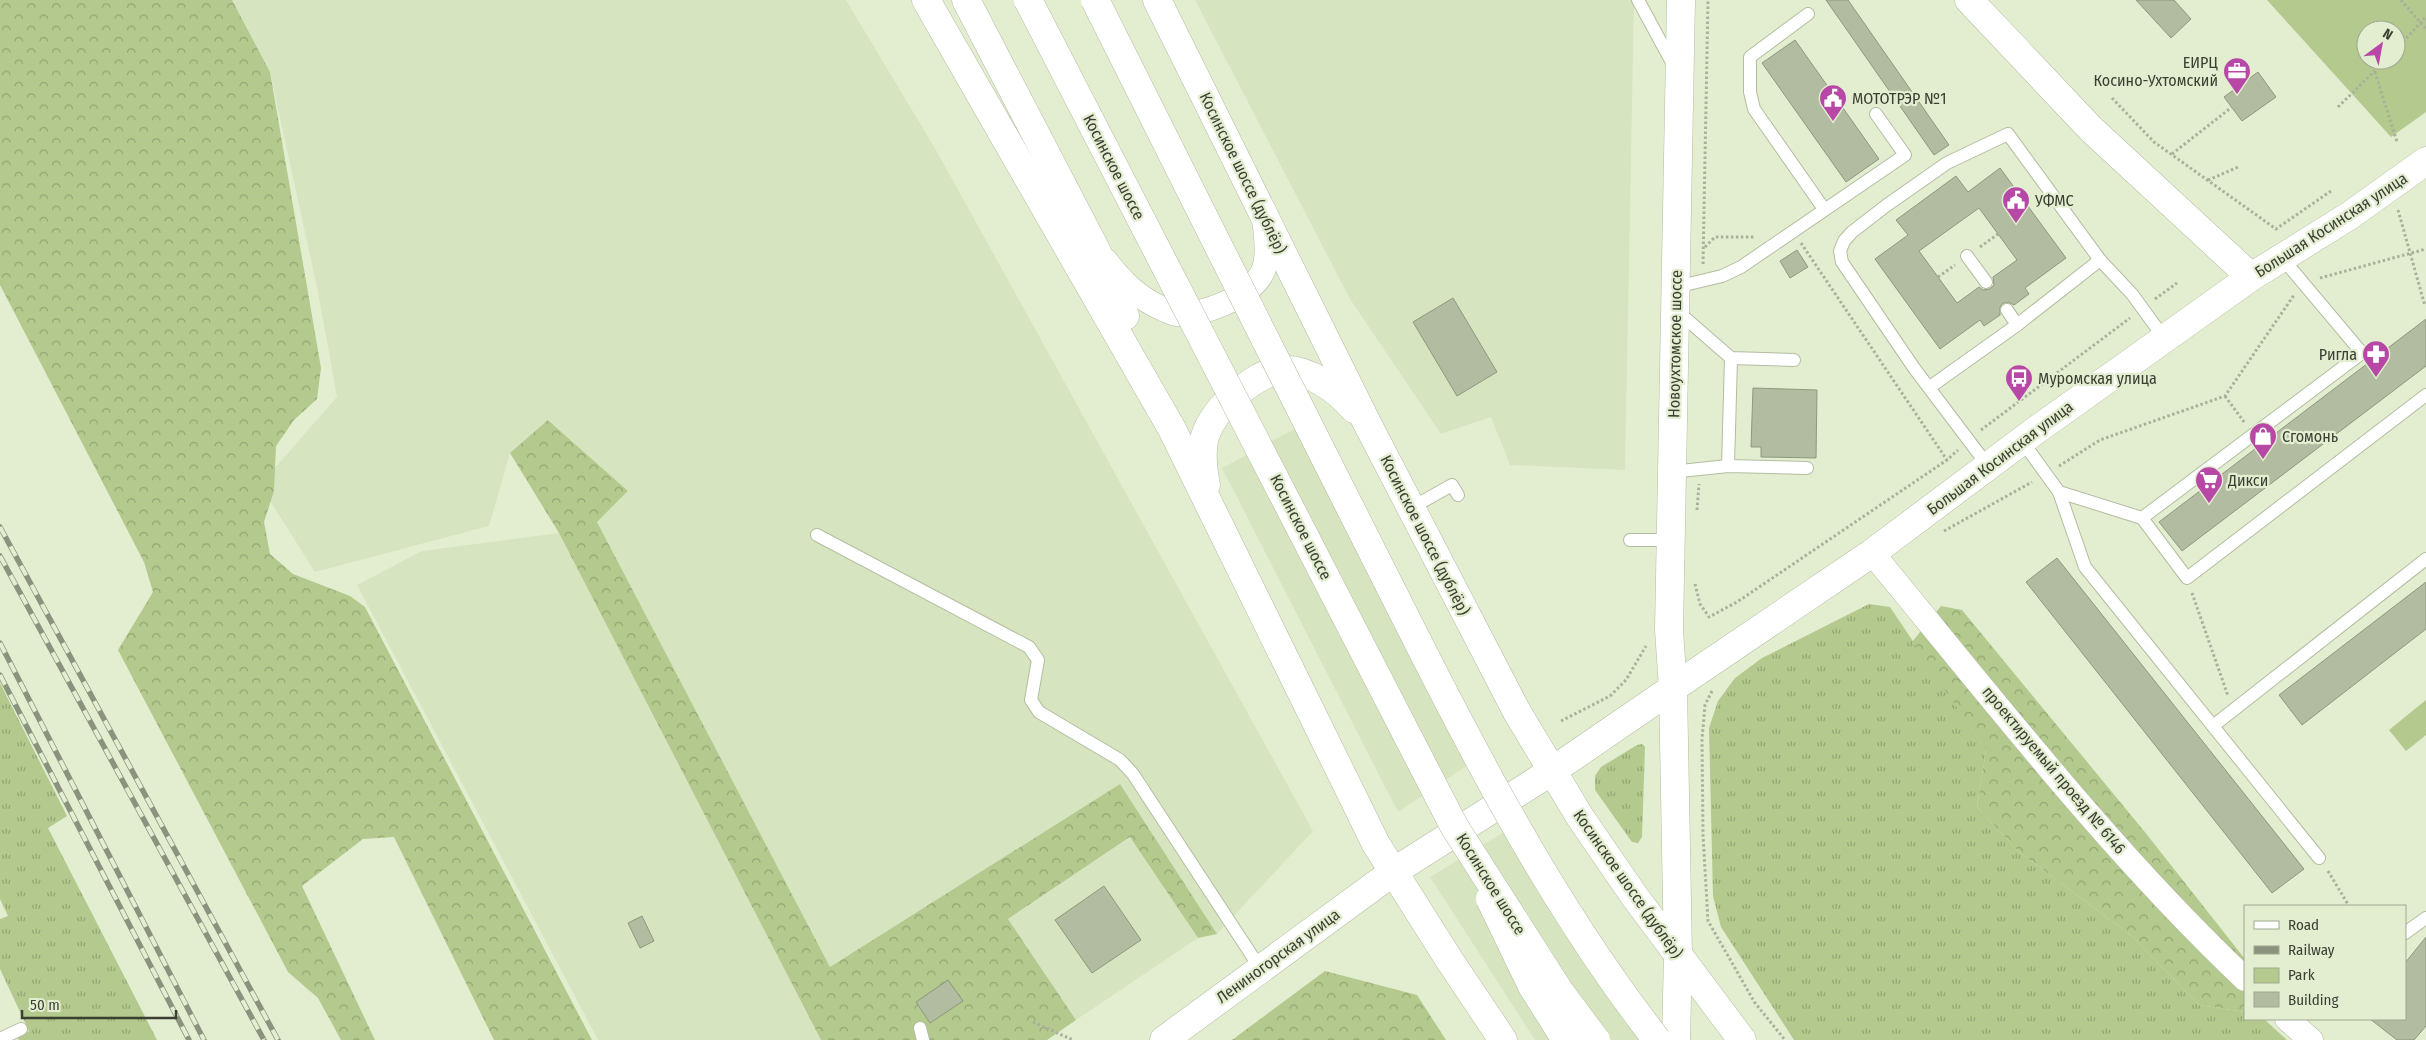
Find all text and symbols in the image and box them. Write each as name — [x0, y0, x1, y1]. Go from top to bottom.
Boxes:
north arrow — [2356, 20, 2406, 70]
text: N — [2380, 25, 2396, 44]
place label: ЕИРЦ Косино-Ухтомский — [2093, 53, 2218, 90]
office icon: ЕИРЦ Косино-Ухтомский — [2222, 56, 2252, 95]
public building icon: МОТОТРЭР №1 — [1818, 83, 1848, 122]
street label: Косинское шоссе (дублёр) — [1196, 89, 1290, 257]
place label: МОТОТРЭР №1 — [1852, 89, 1946, 108]
street label: Косинское шоссе — [1079, 111, 1149, 223]
street label: Большая Косинская улица — [2251, 169, 2411, 281]
public building icon: УФМС — [2001, 185, 2031, 224]
place label: УФМС — [2034, 191, 2074, 210]
street label: Новоухтомское шоссе — [1664, 270, 1686, 418]
pharmacy icon: Ригла — [2361, 339, 2391, 378]
place label: Ригла — [2319, 345, 2357, 364]
bus stop icon: Муромская улица — [2004, 363, 2034, 402]
place label: Муромская улица — [2038, 369, 2157, 388]
street label: Большая Косинская улица — [1923, 397, 2077, 519]
shop icon: Сгомонь — [2248, 421, 2278, 460]
place label: Сгомонь — [2282, 427, 2338, 446]
street label: Косинское шоссе (дублёр) — [1376, 452, 1474, 618]
supermarket icon: Дикси — [2194, 465, 2224, 504]
street label: Косинское шоссе — [1266, 471, 1336, 583]
place label: Дикси — [2227, 471, 2268, 490]
street label: проектируемый проезд № 6146 — [1978, 682, 2130, 858]
street label: Косинское шоссе (дублёр) — [1569, 806, 1687, 962]
street label: Косинское шоссе — [1452, 830, 1530, 938]
street label: Лениногорская улица — [1213, 905, 1344, 1007]
legend — [2244, 905, 2406, 1020]
text: Road — [2288, 916, 2319, 934]
text: Railway — [2288, 941, 2335, 959]
text: Park — [2288, 966, 2315, 984]
scale bar — [22, 988, 176, 1020]
text: Building — [2288, 991, 2339, 1009]
text: 50 m — [30, 996, 60, 1014]

